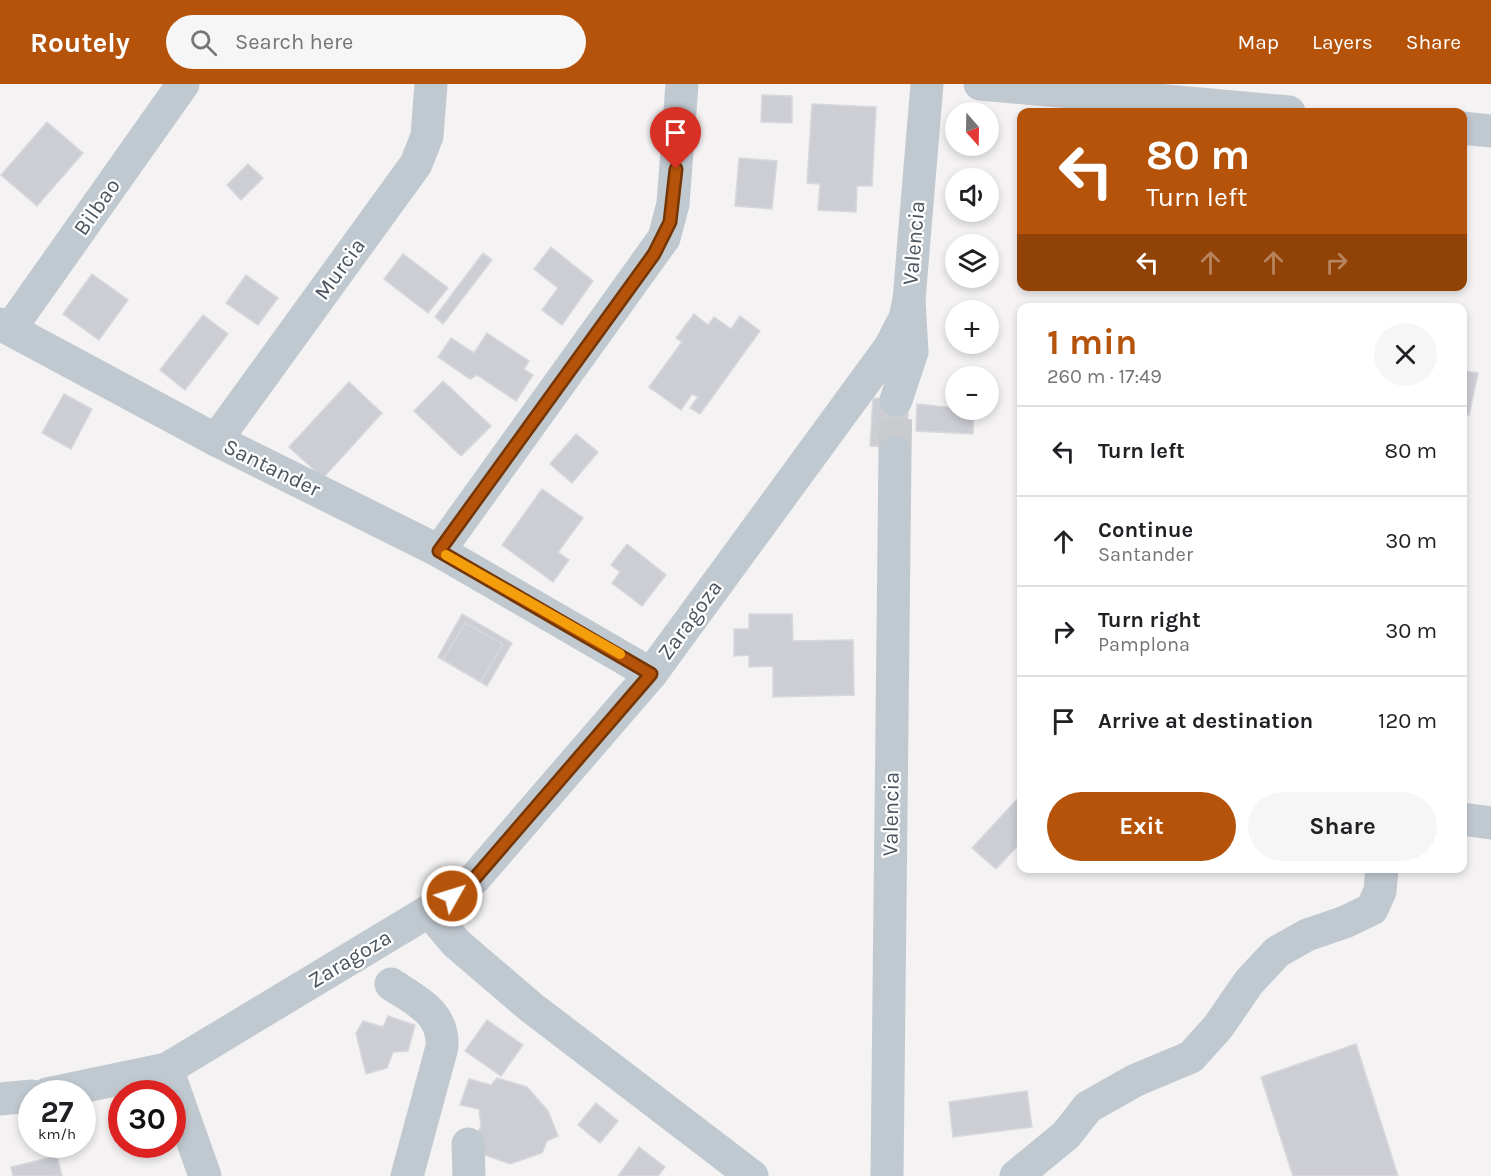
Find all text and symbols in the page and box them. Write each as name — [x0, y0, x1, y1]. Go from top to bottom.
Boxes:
search box — [166, 15, 586, 69]
text: Routely — [30, 26, 130, 59]
icon: search — [187, 26, 220, 59]
text: Search here — [235, 29, 353, 55]
text: Map — [1237, 30, 1279, 54]
text: Layers — [1312, 30, 1373, 54]
text: Share — [1406, 30, 1461, 54]
north arrow — [945, 102, 999, 156]
map controls — [945, 102, 999, 420]
pin — [650, 107, 701, 169]
icon: arrive — [659, 116, 692, 149]
text: 80 m — [1146, 130, 1250, 180]
icon: left — [1047, 132, 1125, 210]
button: sound — [945, 168, 999, 222]
street label: Bilbao — [68, 174, 126, 240]
text: Turn left — [1146, 181, 1247, 213]
street label: Valencia — [897, 200, 931, 286]
street label: Murcia — [309, 233, 371, 305]
button: layers — [945, 234, 999, 288]
icon: left — [1131, 246, 1164, 279]
icon: ahead — [1194, 246, 1227, 279]
icon: ahead — [1257, 246, 1290, 279]
icon: right — [1320, 246, 1353, 279]
button: + — [945, 300, 999, 354]
text: 1 min — [1047, 321, 1137, 363]
button: close — [1374, 323, 1437, 386]
text: 260 m · 17:49 — [1047, 365, 1162, 388]
button: − — [945, 366, 999, 420]
street label: Santander — [219, 433, 325, 503]
icon: left — [1047, 435, 1080, 468]
text: Turn left — [1098, 438, 1185, 464]
text: 80 m — [1385, 438, 1437, 464]
text: Continue — [1098, 517, 1193, 543]
icon: ahead — [1047, 525, 1080, 558]
text: 30 m — [1385, 528, 1437, 554]
text: Santander — [1098, 543, 1193, 566]
street label: Zaragoza — [652, 575, 728, 665]
text: Turn right — [1098, 607, 1201, 633]
icon: right — [1047, 615, 1080, 648]
text: 30 m — [1385, 618, 1437, 644]
text: Pamplona — [1098, 633, 1190, 656]
icon: arrive — [1047, 705, 1080, 738]
text: Arrive at destination — [1098, 708, 1313, 734]
text: 120 m — [1378, 708, 1437, 734]
street label: Valencia — [877, 772, 905, 856]
button: Exit — [1047, 792, 1236, 861]
button: Share — [1248, 792, 1437, 861]
position arrow — [420, 864, 484, 928]
street label: Zaragoza — [304, 924, 396, 994]
speed limit sign: 30 — [108, 1080, 186, 1158]
text: 27 — [40, 1094, 74, 1130]
text: km/h — [38, 1125, 76, 1143]

